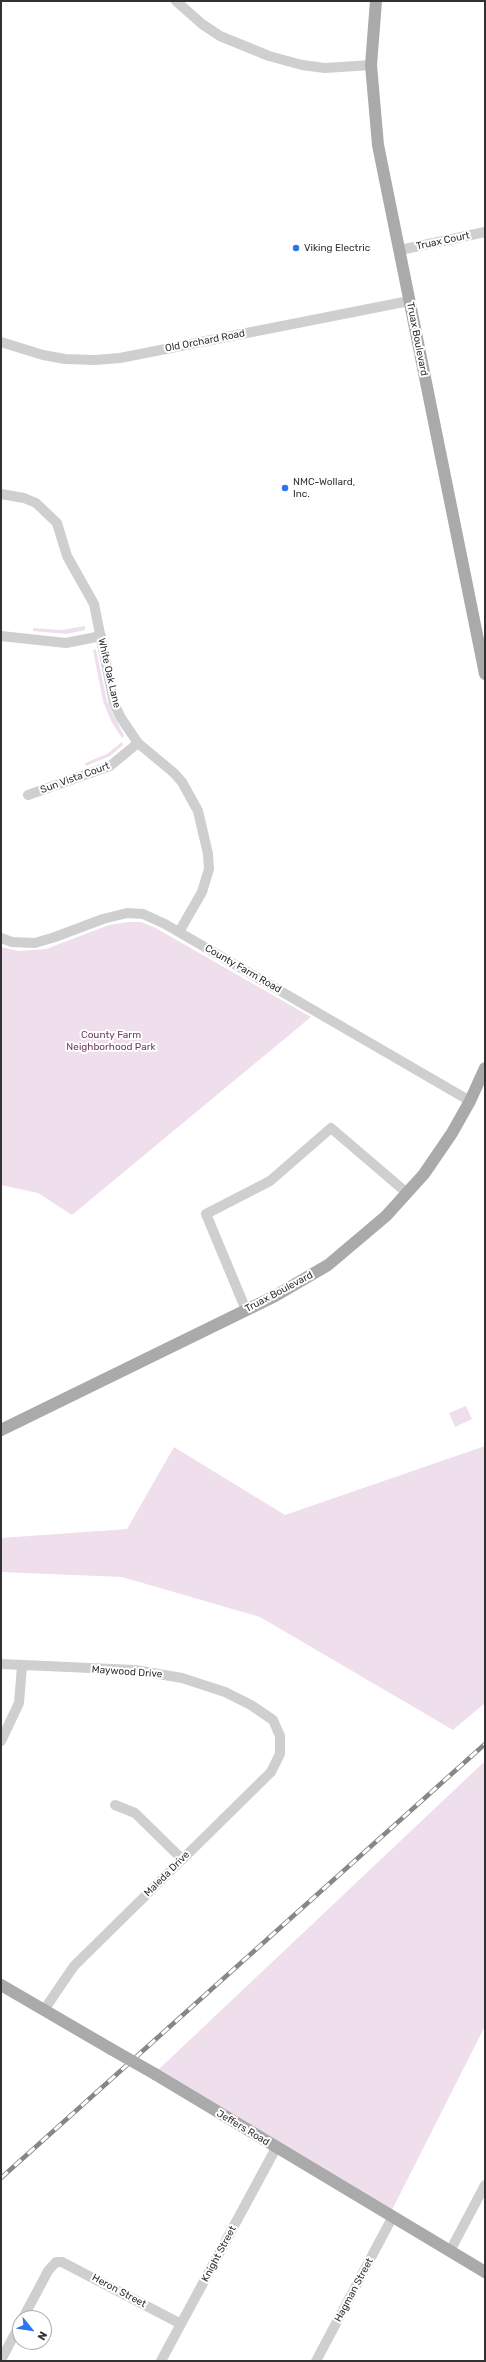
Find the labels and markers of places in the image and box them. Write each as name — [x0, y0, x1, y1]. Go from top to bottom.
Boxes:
place label: Viking Electric — [304, 242, 370, 254]
marker: Viking Electric — [291, 243, 301, 253]
place label: NMC-Wollard, Inc. — [293, 476, 355, 500]
marker: NMC-Wollard, Inc. — [280, 483, 290, 493]

